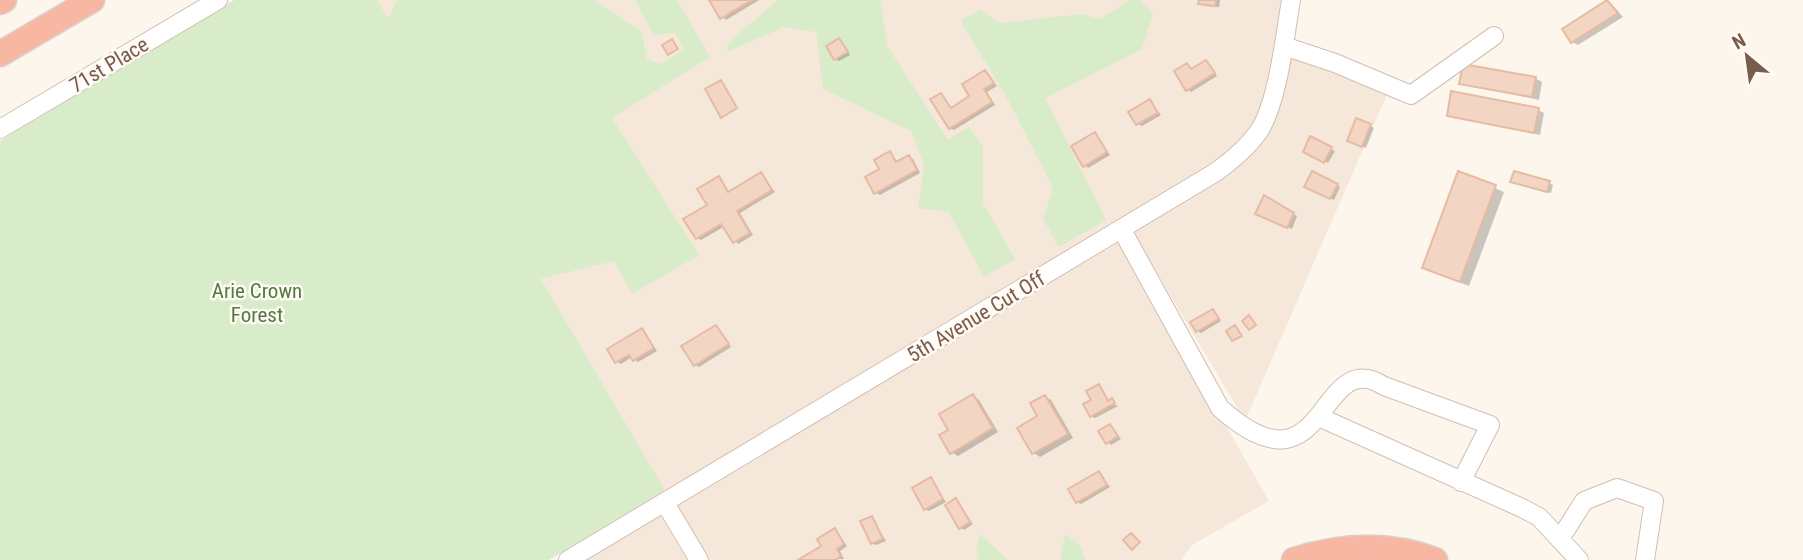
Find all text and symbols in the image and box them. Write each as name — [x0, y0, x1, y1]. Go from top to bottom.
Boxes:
north arrow — [1712, 21, 1782, 91]
text: N — [1728, 29, 1750, 54]
street label: 71st Place — [65, 32, 153, 98]
street label: 5th Avenue Cut Off — [903, 266, 1049, 367]
park label: Arie Crown Forest — [212, 279, 302, 327]

